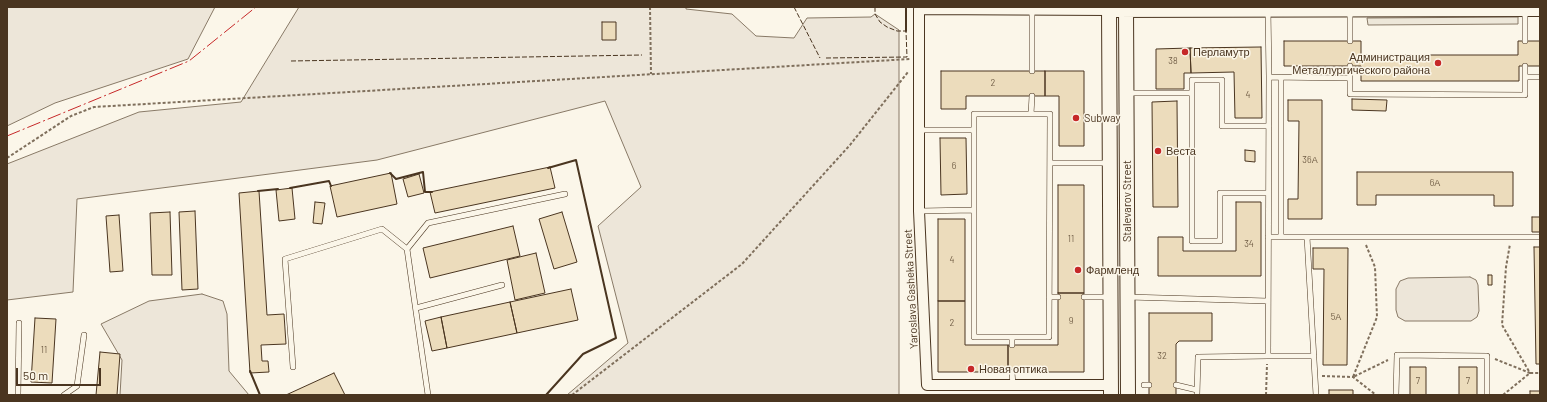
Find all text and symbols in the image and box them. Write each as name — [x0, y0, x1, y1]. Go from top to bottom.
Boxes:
place label: Перламутр — [1193, 45, 1250, 59]
marker: Перламутр — [1180, 47, 1190, 57]
place label: Администрация Металлургического района — [1292, 50, 1430, 76]
house number: 38 — [1168, 56, 1178, 66]
marker: Администрация Металлургического района — [1433, 58, 1443, 68]
house number: 2 — [991, 78, 995, 88]
house number: 4 — [1246, 90, 1250, 100]
place label: Subway — [1084, 111, 1121, 125]
marker: Subway — [1071, 113, 1081, 123]
place label: Веста — [1166, 144, 1196, 158]
marker: Веста — [1153, 146, 1163, 156]
house number: 36А — [1302, 155, 1318, 165]
street label: Stalevarov Street — [1120, 160, 1134, 242]
house number: 6 — [952, 161, 956, 171]
house number: 6А — [1430, 178, 1440, 188]
street label: Yaroslava Gasheka Street — [901, 229, 921, 349]
house number: 11 — [1068, 234, 1074, 244]
house number: 34 — [1244, 239, 1254, 249]
house number: 4 — [950, 255, 954, 265]
place label: Фармленд — [1086, 263, 1139, 277]
marker: Фармленд — [1073, 265, 1083, 275]
house number: 5А — [1331, 312, 1341, 322]
house number: 9 — [1069, 316, 1073, 326]
house number: 2 — [950, 318, 954, 328]
house number: 11 — [41, 345, 47, 355]
house number: 32 — [1157, 351, 1167, 361]
scale bar — [18, 360, 103, 386]
place label: Новая оптика — [979, 362, 1047, 376]
marker: Новая оптика — [966, 364, 976, 374]
text: 50 m — [23, 368, 48, 382]
house number: 7 — [1416, 376, 1420, 386]
house number: 7 — [1466, 376, 1470, 386]

